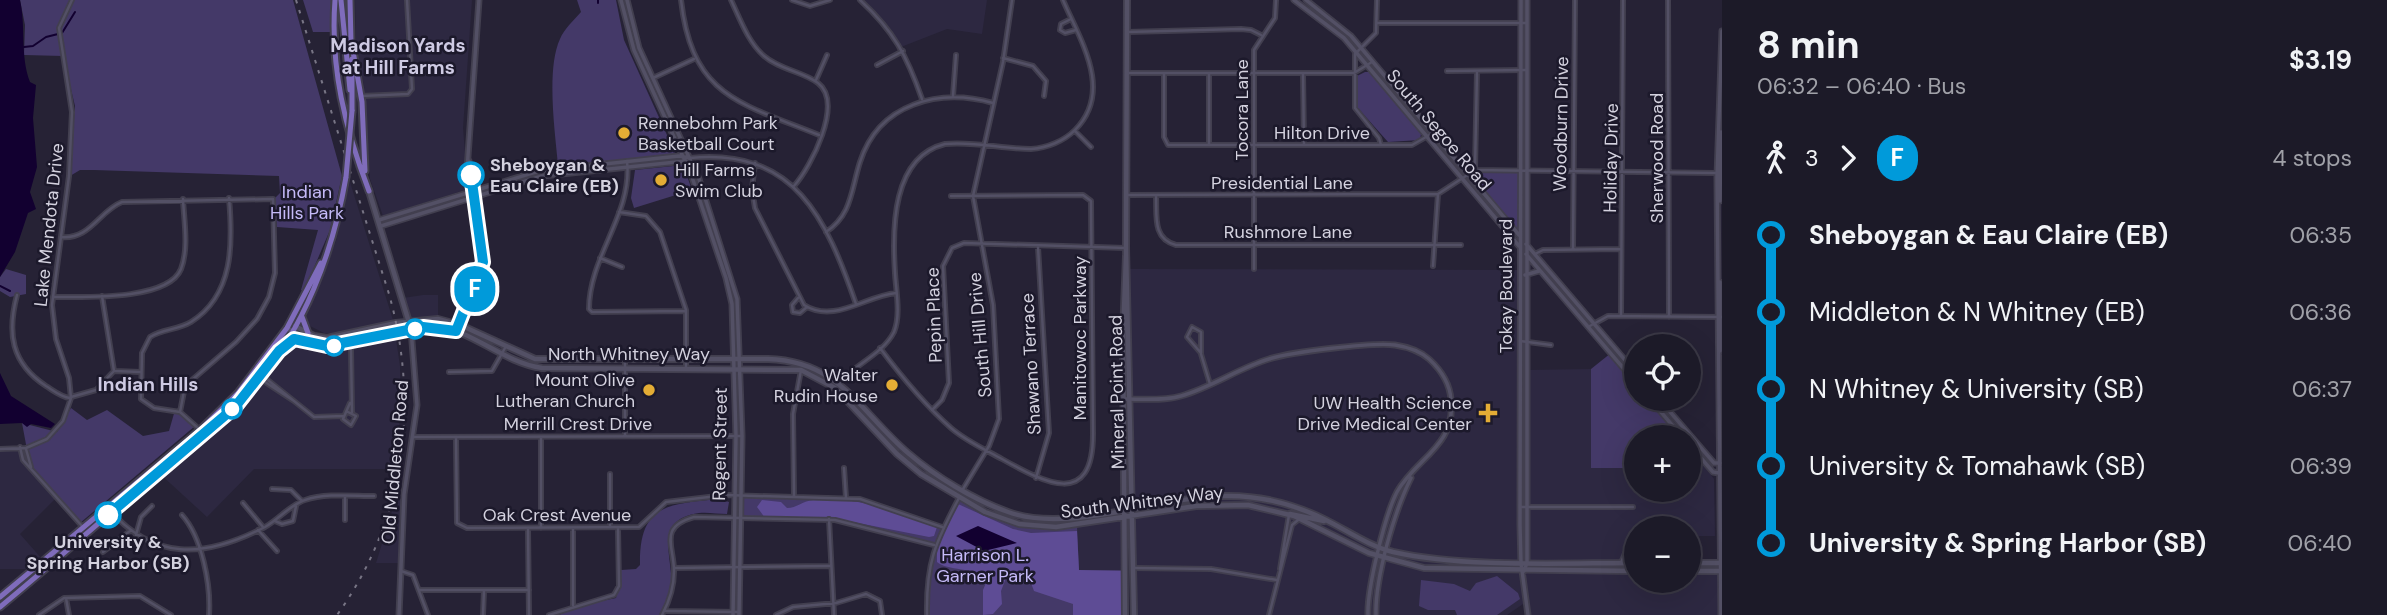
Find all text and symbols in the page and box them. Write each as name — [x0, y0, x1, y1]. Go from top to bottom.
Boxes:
text: 8 min — [1757, 20, 1860, 70]
district label: Madison Yards at Hill Farms — [330, 33, 466, 80]
text: $3.19 — [2289, 43, 2352, 77]
street label: Woodburn Drive — [1548, 56, 1574, 192]
street label: Tocora Lane — [1230, 59, 1254, 161]
street label: South Segoe Road — [1381, 64, 1497, 196]
text: 06:32 – 06:40 · Bus — [1757, 71, 1966, 101]
street label: Sherwood Road — [1645, 93, 1669, 223]
street label: Holiday Drive — [1598, 103, 1624, 213]
place label: Rennebohm Park Basketball Court — [638, 111, 778, 156]
street label: Hilton Drive — [1274, 121, 1370, 145]
marker: Rennebohm Park Basketball Court — [616, 125, 632, 141]
icon: walk — [1757, 139, 1795, 177]
icon: forward — [1829, 139, 1867, 177]
street label: Lake Mendota Drive — [28, 142, 70, 308]
text: F — [1891, 142, 1904, 173]
text: 3 — [1805, 143, 1819, 173]
text: 4 stops — [2273, 143, 2352, 173]
place label: Sheboygan & Eau Claire (EB) — [490, 153, 619, 198]
place label: Hill Farms Swim Club — [675, 158, 763, 203]
marker: Sheboygan & Eau Claire (EB) — [458, 162, 484, 188]
street label: Presidential Lane — [1211, 171, 1353, 195]
marker: Hill Farms Swim Club — [653, 172, 669, 188]
park label: Indian Hills Park — [270, 180, 344, 225]
text: Sheboygan & Eau Claire (EB) — [1809, 218, 2168, 252]
street label: Tokay Boulevard — [1494, 219, 1518, 353]
street label: Rushmore Lane — [1224, 220, 1352, 244]
text: 06:35 — [2290, 220, 2352, 250]
street label: Manitowoc Parkway — [1068, 256, 1092, 420]
line badge: F — [452, 266, 498, 312]
street label: Pepin Place — [920, 267, 948, 363]
street label: South Hill Drive — [963, 271, 997, 399]
text: F — [468, 273, 482, 304]
street label: Shawano Terrace — [1015, 293, 1047, 435]
text: Middleton & N Whitney (EB) — [1809, 295, 2145, 329]
text: 06:36 — [2289, 297, 2352, 327]
street label: Mineral Point Road — [1104, 315, 1130, 469]
unlabelled marker — [405, 319, 425, 339]
map controls — [1624, 334, 1701, 593]
button: locate — [1624, 334, 1701, 411]
unlabelled marker — [324, 336, 344, 356]
street label: North Whitney Way — [548, 342, 710, 366]
place label: Walter Rudin House — [774, 363, 878, 408]
place label: Mount Olive Lutheran Church — [495, 368, 635, 413]
district label: Indian Hills — [98, 372, 198, 397]
text: N Whitney & University (SB) — [1809, 372, 2144, 406]
text: 06:37 — [2292, 374, 2352, 404]
marker: Walter Rudin House — [884, 377, 900, 393]
street label: Old Middleton Road — [376, 379, 414, 545]
marker: Mount Olive Lutheran Church — [641, 382, 657, 398]
street label: Regent Street — [707, 387, 733, 501]
place label: UW Health Science Drive Medical Center — [1298, 391, 1472, 436]
unlabelled marker — [222, 399, 242, 419]
marker: UW Health Science Drive Medical Center — [1478, 403, 1498, 423]
street label: Merrill Crest Drive — [504, 412, 652, 436]
button: + — [1624, 425, 1701, 502]
text: University & Tomahawk (SB) — [1809, 449, 2145, 483]
text: 06:39 — [2290, 451, 2352, 481]
street label: South Whitney Way — [1059, 480, 1225, 524]
marker: University & Spring Harbor (SB) — [95, 502, 121, 528]
street label: Oak Crest Avenue — [483, 503, 631, 527]
button: − — [1624, 516, 1701, 593]
text: University & Spring Harbor (SB) — [1809, 526, 2206, 560]
text: 06:40 — [2287, 528, 2352, 558]
place label: University & Spring Harbor (SB) — [26, 530, 190, 575]
park label: Harrison L. Garner Park — [936, 543, 1034, 588]

